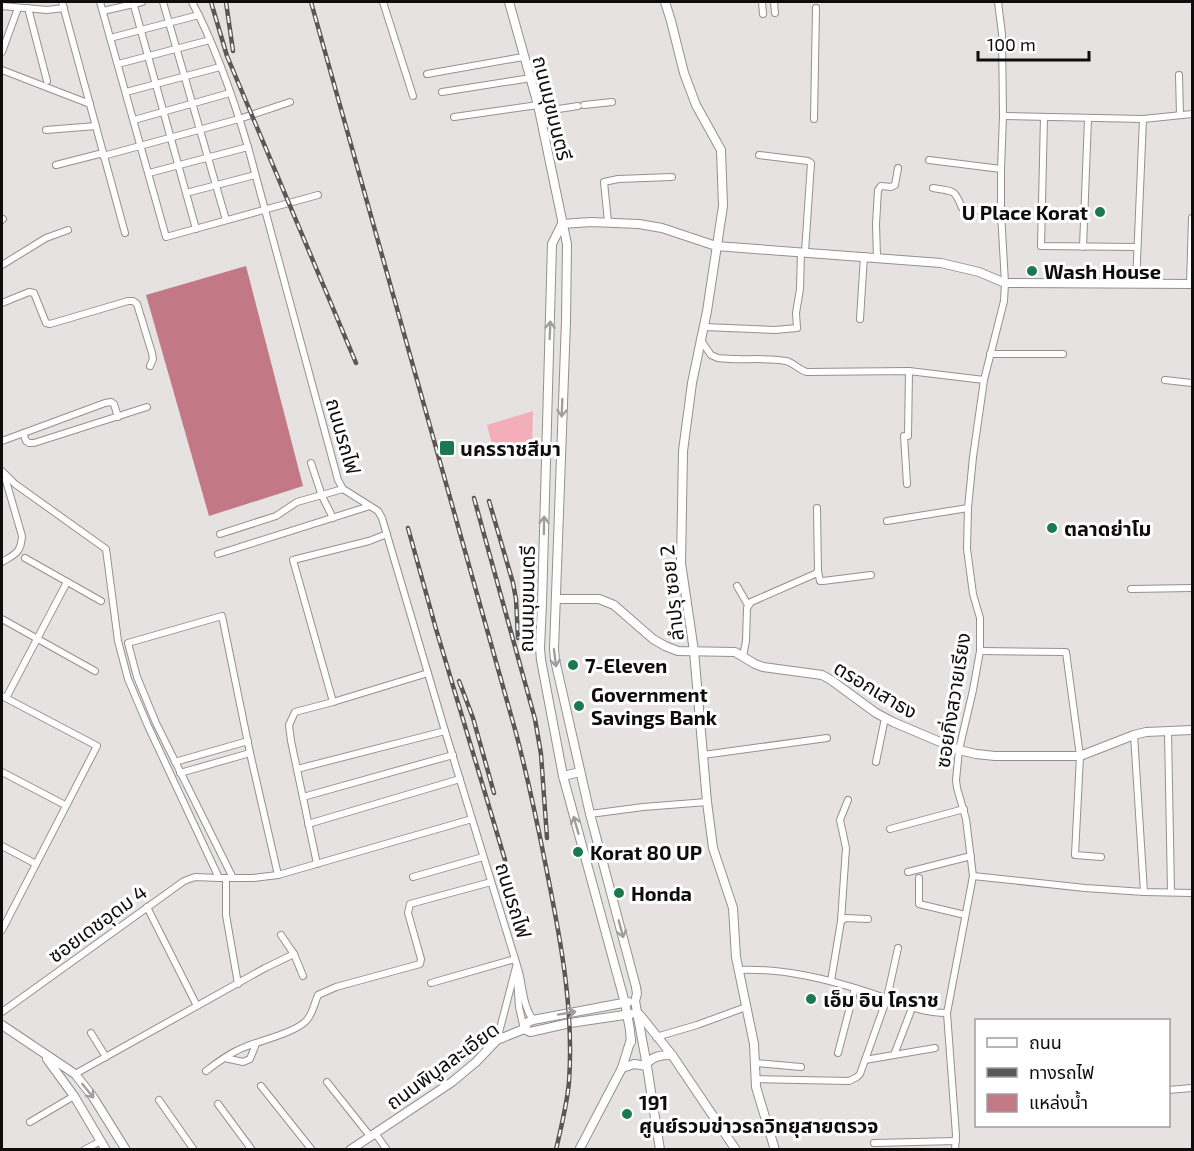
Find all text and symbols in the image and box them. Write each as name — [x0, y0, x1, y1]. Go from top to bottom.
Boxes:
scale bar — [978, 24, 1089, 62]
text: 100 m — [987, 33, 1036, 55]
street label: ถนนมุขมนตรี — [527, 53, 578, 163]
place label: U Place Korat — [962, 200, 1088, 224]
marker: U Place Korat — [1093, 205, 1107, 219]
place label: Wash House — [1044, 259, 1161, 283]
marker: Wash House — [1025, 264, 1039, 278]
one-way arrow — [544, 320, 555, 340]
street label: ถนนรถไฟ — [322, 395, 366, 477]
one-way arrow — [557, 397, 568, 417]
place label: นครราชสีมา — [460, 436, 561, 460]
marker: นครราชสีมา — [438, 439, 456, 457]
one-way arrow — [538, 515, 549, 535]
place label: ตลาดย่าโม — [1064, 516, 1151, 540]
marker: ตลาดย่าโม — [1045, 521, 1059, 535]
street label: ลำปรุ ซอย 2 — [654, 544, 689, 642]
street label: ถนนมุขมนตรี — [513, 545, 540, 653]
street label: ซอยกิ่งสวายเรียง — [929, 631, 975, 769]
one-way arrow — [550, 647, 561, 667]
place label: 7-Eleven — [585, 653, 667, 677]
street label: ตรอกเสาธง — [830, 655, 922, 723]
marker: 7-Eleven — [566, 658, 580, 672]
place label: Government Savings Bank — [591, 682, 718, 729]
marker: Government Savings Bank — [572, 699, 586, 713]
one-way arrow — [570, 816, 582, 835]
place label: Korat 80 UP — [590, 840, 702, 864]
marker: Korat 80 UP — [571, 845, 585, 859]
street label: ถนนรถไฟ — [491, 859, 537, 941]
street label: ซอยเดชอุดม 4 — [43, 879, 152, 968]
place label: Honda — [631, 881, 692, 905]
marker: Honda — [612, 886, 626, 900]
one-way arrow — [615, 919, 627, 938]
place label: เอ็ม อิน โคราช — [823, 987, 939, 1011]
marker: เอ็ม อิน โคราช — [804, 992, 818, 1006]
one-way arrow — [557, 1008, 576, 1019]
street label: ถนนพิบูลละเอียด — [381, 1016, 504, 1116]
legend — [975, 1019, 1170, 1127]
text: ถนน — [1029, 1031, 1062, 1053]
text: ทางรถไฟ — [1029, 1061, 1094, 1083]
one-way arrow — [81, 1082, 94, 1098]
place label: 191 ศูนย์รวมข่าวรถวิทยุสายตรวจ — [639, 1090, 878, 1138]
text: แหล่งน้ำ — [1029, 1090, 1088, 1113]
marker: 191 ศูนย์รวมข่าวรถวิทยุสายตรวจ — [620, 1107, 634, 1121]

